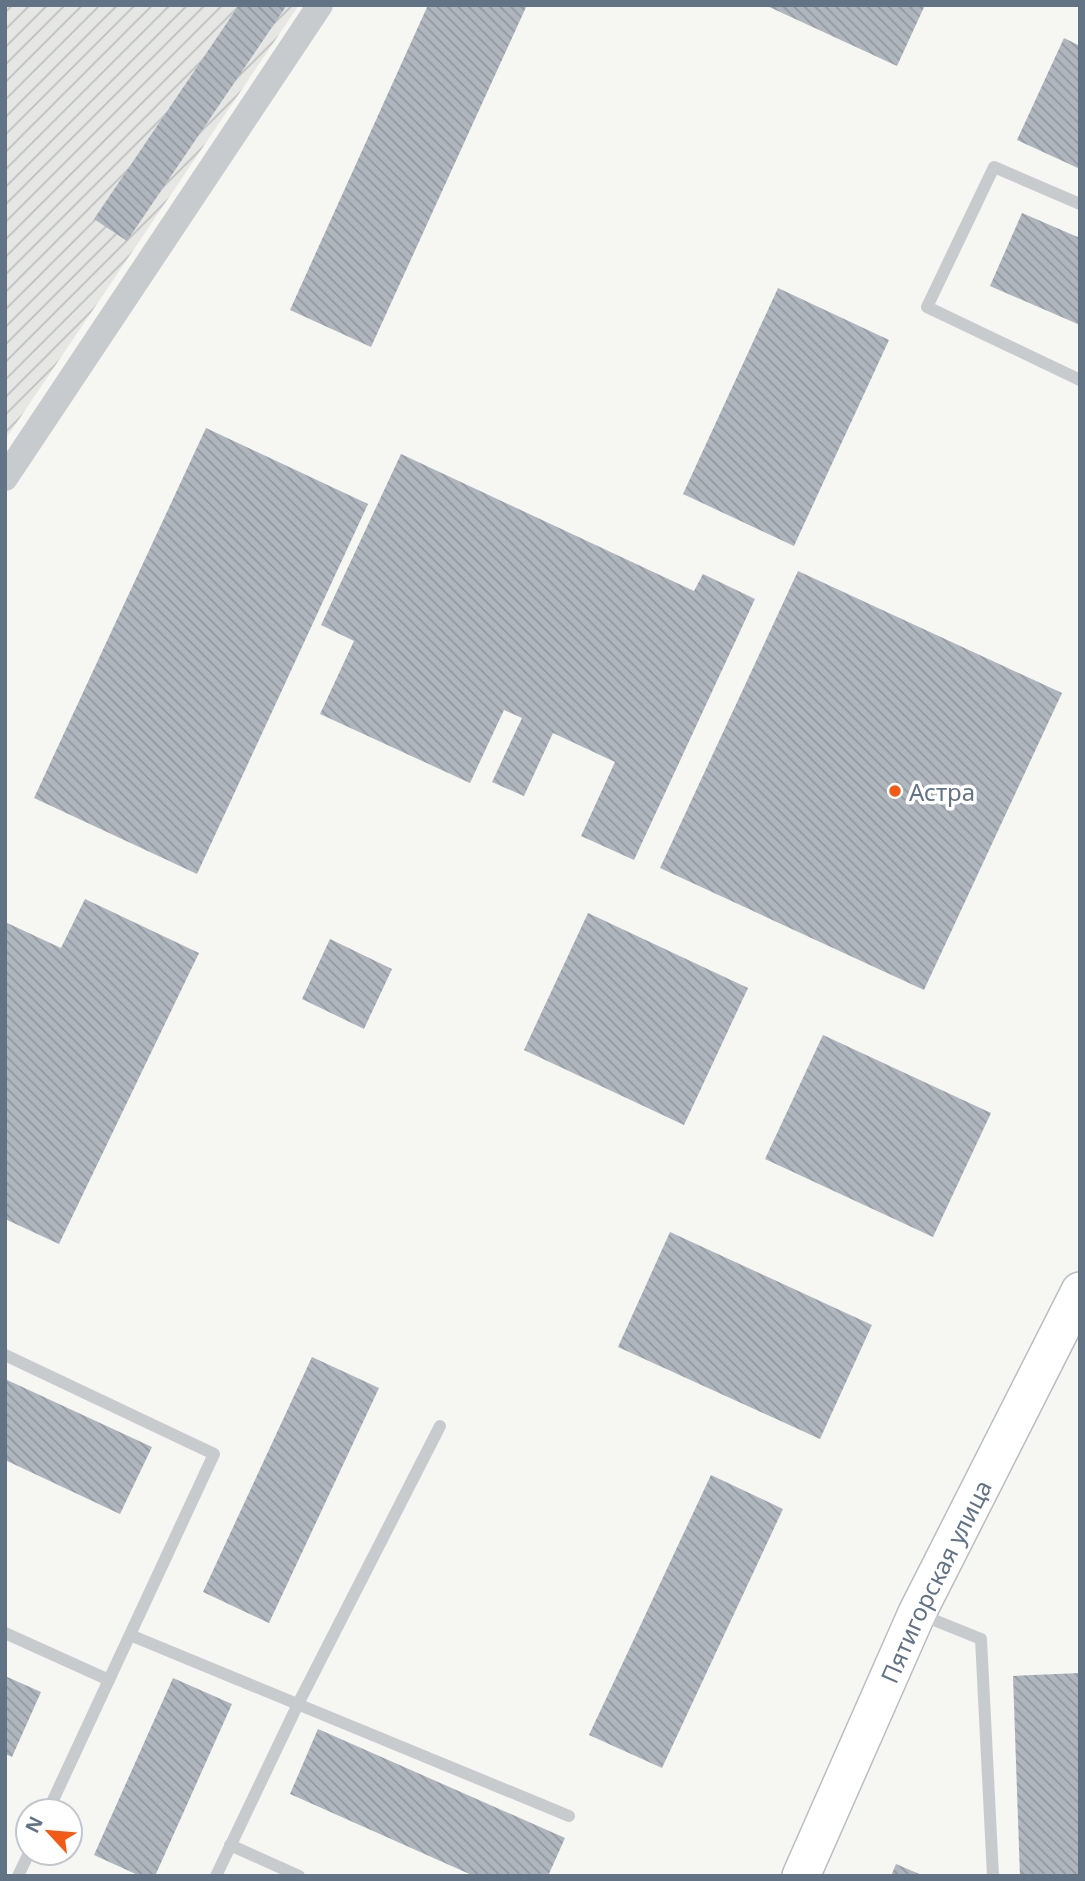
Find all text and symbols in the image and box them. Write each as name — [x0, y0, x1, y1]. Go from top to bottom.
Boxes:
place label: Астра — [909, 775, 975, 808]
marker: Астра — [887, 783, 903, 799]
street label: Пятигорская улица — [872, 1474, 998, 1688]
north arrow — [14, 1797, 84, 1867]
text: N — [19, 1812, 49, 1837]

